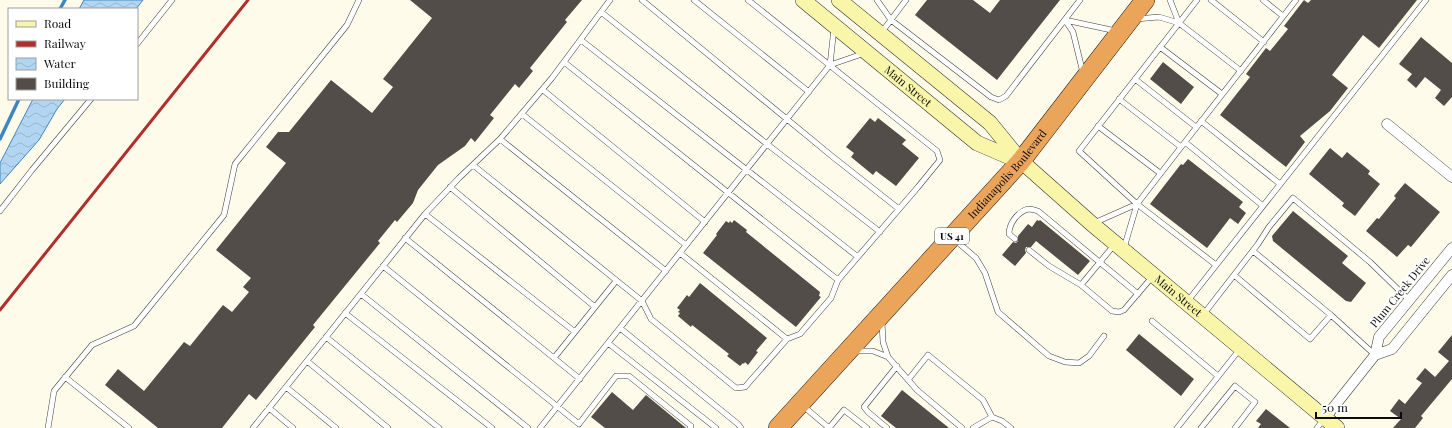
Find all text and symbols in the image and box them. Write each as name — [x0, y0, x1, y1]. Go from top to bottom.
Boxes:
legend — [8, 8, 138, 100]
text: Road — [44, 15, 71, 31]
text: Railway — [44, 35, 86, 51]
text: Water — [43, 55, 77, 71]
street label: Main Street — [882, 62, 935, 110]
text: Building — [44, 75, 90, 91]
street label: Indianapolis Boulevard — [964, 126, 1050, 222]
road number: US 41 — [935, 228, 969, 244]
street label: Plum Creek Drive — [1366, 253, 1433, 330]
street label: Main Street — [1152, 271, 1205, 320]
scale bar — [1316, 394, 1401, 420]
text: 50 m — [1322, 399, 1348, 415]

